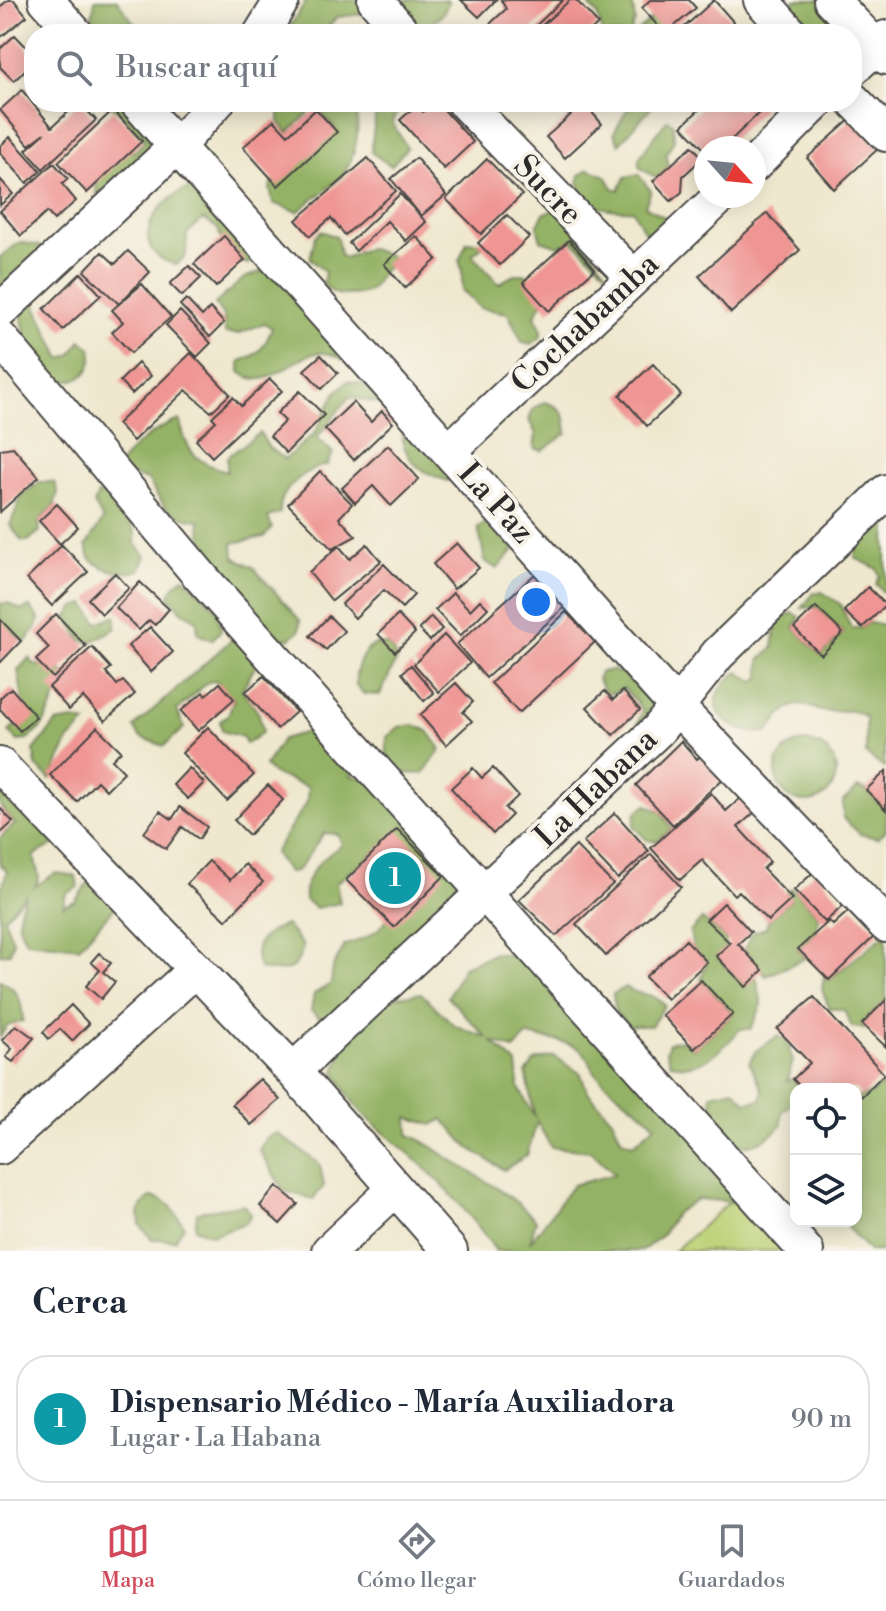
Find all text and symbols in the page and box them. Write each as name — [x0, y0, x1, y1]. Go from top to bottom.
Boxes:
search box — [24, 24, 862, 112]
icon: search — [52, 46, 96, 90]
text: Buscar aquí — [116, 49, 278, 87]
north arrow — [694, 136, 766, 208]
street label: Sucre — [505, 146, 591, 234]
street label: Cochabamba — [503, 244, 668, 402]
street label: La Paz — [449, 454, 543, 552]
your location — [516, 582, 556, 622]
street label: La Habana — [526, 719, 666, 856]
pin: 1 — [369, 848, 421, 908]
map controls — [790, 1083, 862, 1227]
button: locate — [790, 1083, 862, 1155]
button: layers — [790, 1155, 862, 1227]
text: Cerca — [32, 1282, 127, 1324]
text: Dispensario Médico - María Auxiliadora — [110, 1384, 674, 1422]
text: 1 — [54, 1403, 66, 1435]
text: 90 m — [791, 1403, 852, 1435]
text: Lugar · La Habana — [110, 1422, 321, 1454]
tab: Mapa — [101, 1519, 155, 1594]
tab: Cómo llegar — [357, 1519, 476, 1594]
tab: Guardados — [678, 1519, 785, 1594]

